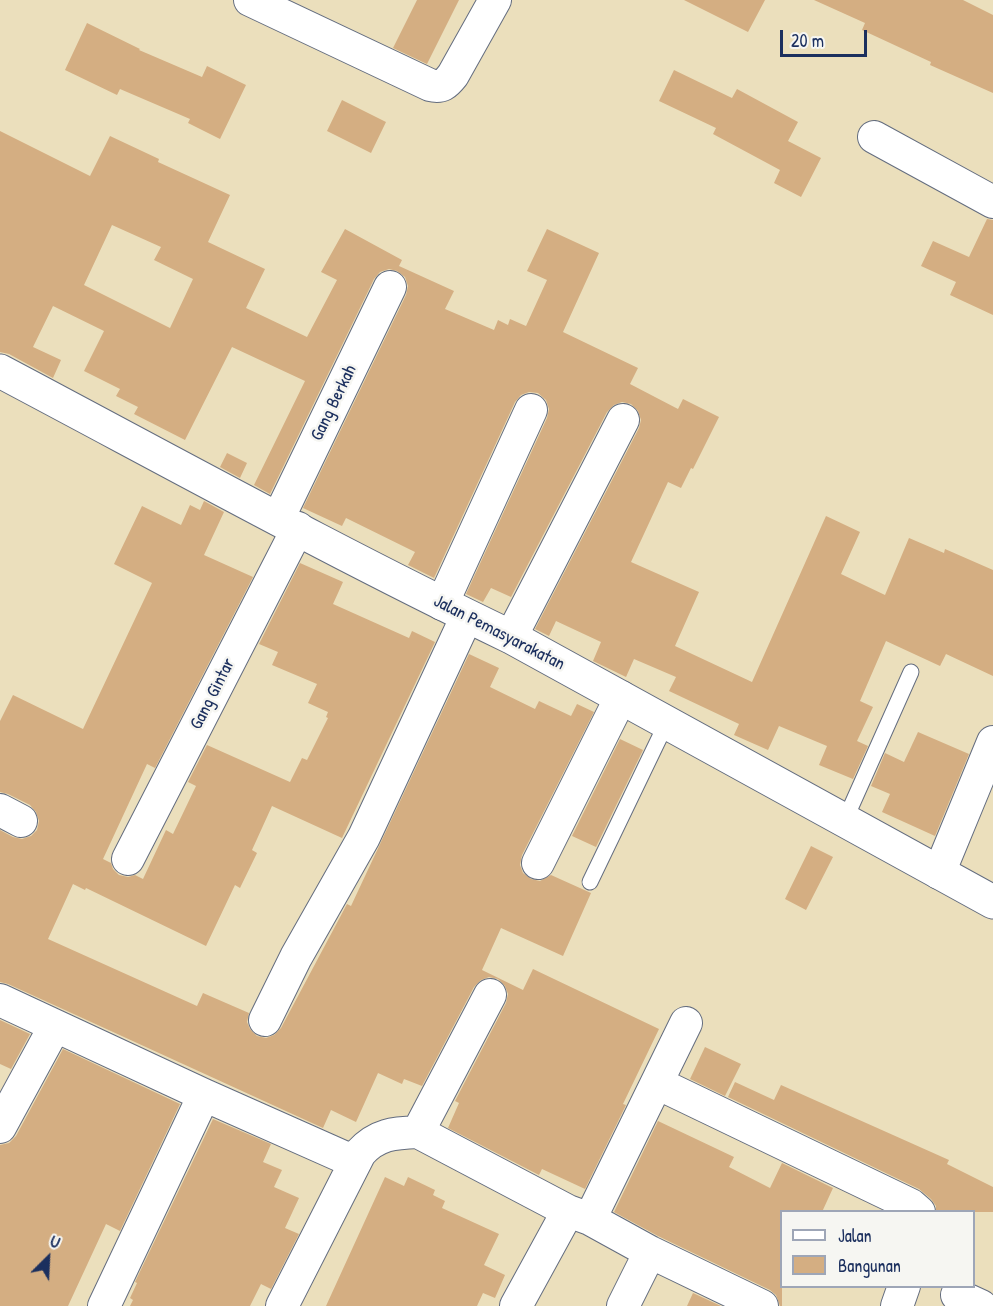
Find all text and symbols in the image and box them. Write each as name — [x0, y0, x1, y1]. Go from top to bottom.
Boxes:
scale bar — [783, 18, 870, 56]
text: 20 m — [791, 28, 824, 53]
street label: Gang Berkah — [306, 362, 362, 444]
street label: Jalan Pemasyarakatan — [430, 591, 568, 675]
street label: Gang Gintar — [186, 655, 240, 733]
legend — [780, 1210, 975, 1288]
text: Jalan — [838, 1223, 872, 1248]
north arrow — [18, 1228, 78, 1288]
text: U — [47, 1230, 64, 1253]
text: Bangunan — [838, 1253, 901, 1278]

